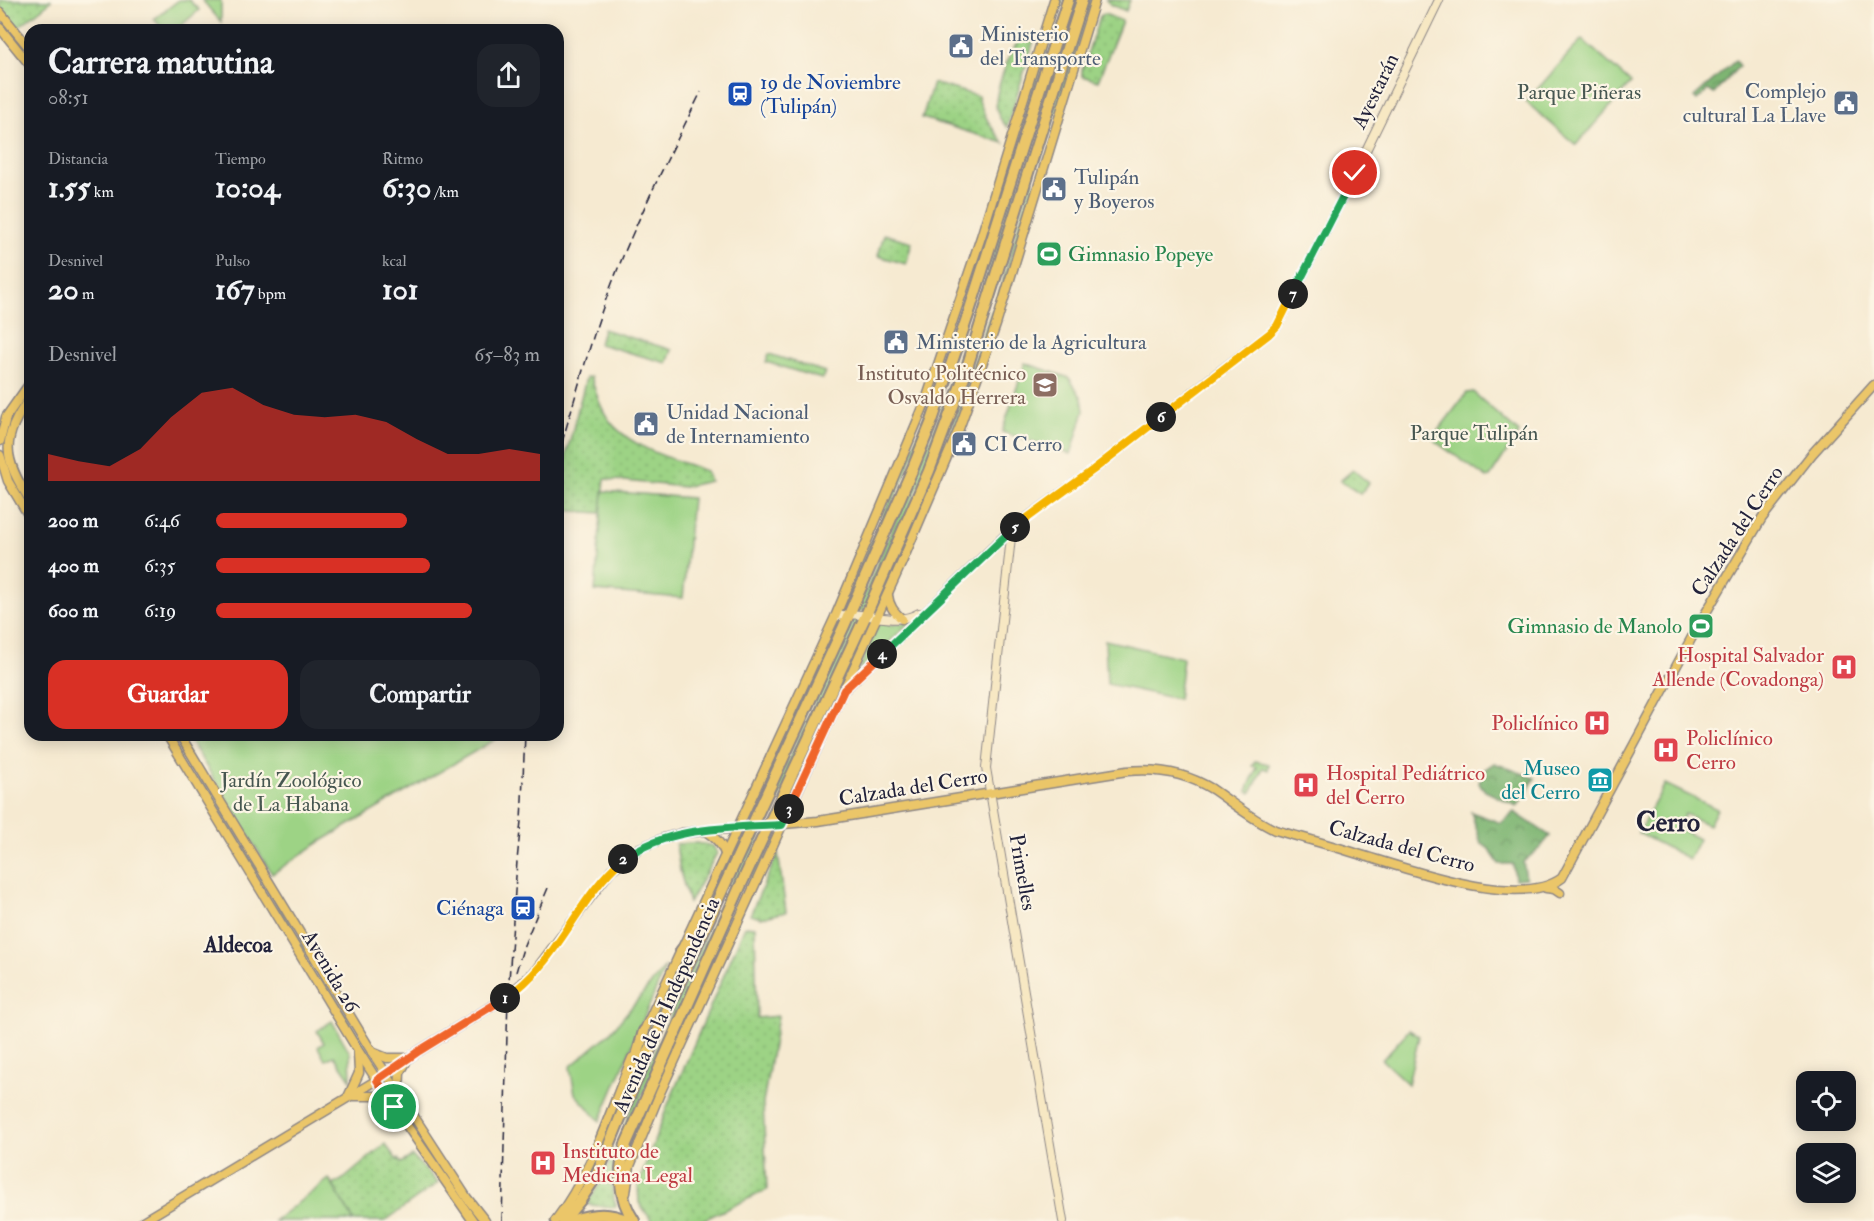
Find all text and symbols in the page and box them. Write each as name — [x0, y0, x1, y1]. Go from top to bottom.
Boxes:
place label: Ministerio del Transporte — [980, 21, 1101, 72]
public building icon: Ministerio del Transporte — [946, 31, 976, 61]
text: Carrera matutina — [48, 42, 274, 83]
button: share — [477, 44, 540, 107]
street label: Ayestarán — [1345, 49, 1405, 134]
place label: 19 de Noviembre (Tulipán) — [760, 69, 901, 120]
place label: Complejo cultural La Llave — [1683, 78, 1826, 129]
station icon: 19 de Noviembre (Tulipán) — [725, 79, 755, 109]
park label: Parque Piñeras — [1517, 79, 1641, 106]
text: 08:51 — [48, 85, 89, 110]
public building icon: Complejo cultural La Llave — [1831, 88, 1861, 118]
pin — [1329, 147, 1380, 198]
text: Distancia — [48, 149, 108, 169]
text: Tiempo — [215, 149, 266, 169]
text: Ritmo — [382, 149, 423, 169]
icon: check — [1338, 156, 1371, 189]
place label: Tulipán y Boyeros — [1074, 164, 1154, 215]
text: 1.55 — [48, 169, 90, 206]
text: 10:04 — [215, 169, 280, 206]
text: 6:30 — [382, 169, 431, 206]
public building icon: Tulipán y Boyeros — [1039, 174, 1069, 204]
text: km — [90, 182, 114, 202]
text: /km — [431, 182, 459, 202]
sports icon: Gimnasio Popeye — [1034, 239, 1064, 269]
place label: Gimnasio Popeye — [1068, 241, 1213, 268]
text: Desnivel — [48, 251, 103, 271]
text: Pulso — [215, 251, 250, 271]
text: kcal — [382, 251, 407, 271]
text: 20 — [48, 271, 79, 308]
text: 167 — [215, 271, 254, 308]
text: 101 — [382, 271, 418, 308]
pin: 7 — [1278, 279, 1308, 309]
text: m — [79, 284, 94, 304]
text: bpm — [254, 284, 286, 304]
text: 7 — [1289, 284, 1297, 304]
public building icon: Ministerio de la Agricultura — [881, 327, 911, 357]
place label: Ministerio de la Agricultura — [916, 329, 1147, 356]
text: Desnivel — [48, 342, 117, 367]
text: 65–83 m — [474, 342, 540, 367]
place label: Instituto Politécnico Osvaldo Herrera — [857, 360, 1026, 411]
school or university icon: Instituto Politécnico Osvaldo Herrera — [1030, 370, 1060, 400]
place label: Unidad Nacional de Internamiento — [666, 399, 810, 450]
pin: 6 — [1146, 402, 1176, 432]
text: 6 — [1157, 407, 1165, 427]
public building icon: Unidad Nacional de Internamiento — [631, 409, 661, 439]
park label: Parque Tulipán — [1410, 420, 1538, 447]
public building icon: CI Cerro — [949, 429, 979, 459]
place label: CI Cerro — [984, 431, 1062, 458]
street label: Calzada del Cerro — [1685, 461, 1790, 602]
text: 200 m — [48, 508, 98, 533]
text: 6:46 — [144, 508, 180, 533]
pin: 5 — [1000, 512, 1030, 542]
text: 5 — [1011, 517, 1019, 537]
text: 400 m — [48, 553, 99, 578]
text: 6:35 — [144, 553, 176, 578]
text: 600 m — [48, 598, 98, 623]
text: 6:19 — [144, 598, 176, 623]
sports icon: Gimnasio de Manolo — [1686, 611, 1716, 641]
place label: Gimnasio de Manolo — [1507, 613, 1682, 640]
pin: 4 — [867, 639, 897, 669]
place label: Hospital Salvador Allende (Covadonga) — [1651, 642, 1824, 693]
text: 4 — [878, 644, 886, 664]
hospital icon: Hospital Salvador Allende (Covadonga) — [1829, 652, 1859, 682]
button: Guardar — [48, 660, 288, 729]
button: Compartir — [300, 660, 540, 729]
hospital icon: Policlínico — [1582, 708, 1612, 738]
place label: Policlínico — [1491, 710, 1578, 737]
place label: Policlínico Cerro — [1686, 725, 1773, 776]
hospital icon: Policlínico Cerro — [1651, 735, 1681, 765]
place label: Museo del Cerro — [1501, 755, 1580, 806]
place label: Hospital Pediátrico del Cerro — [1326, 760, 1485, 811]
street label: Calzada del Cerro — [837, 762, 989, 813]
museum icon: Museo del Cerro — [1585, 765, 1615, 795]
park label: Jardín Zoológico de La Habana — [219, 767, 362, 818]
hospital icon: Hospital Pediátrico del Cerro — [1291, 770, 1321, 800]
pin: 3 — [774, 794, 804, 824]
text: 3 — [786, 799, 792, 819]
district label: Cerro — [1636, 806, 1700, 839]
street label: Calzada del Cerro — [1326, 814, 1478, 879]
street label: Primelles — [1003, 832, 1043, 912]
pin: 2 — [608, 844, 638, 874]
text: 2 — [619, 849, 627, 869]
station icon: Ciénaga — [508, 893, 538, 923]
street label: Avenida de la Independencia — [606, 893, 726, 1118]
place label: Ciénaga — [436, 895, 504, 922]
street label: Avenida 26 — [295, 924, 366, 1019]
district label: Aldecoa — [203, 931, 273, 959]
pin: 1 — [490, 983, 520, 1013]
text: 1 — [502, 988, 508, 1008]
map controls — [1796, 1071, 1856, 1203]
button: locate — [1796, 1071, 1856, 1131]
pin — [368, 1081, 419, 1132]
icon: arrive — [377, 1090, 410, 1123]
place label: Instituto de Medicina Legal — [562, 1138, 693, 1189]
button: layers — [1796, 1143, 1856, 1203]
hospital icon: Instituto de Medicina Legal — [528, 1148, 558, 1178]

